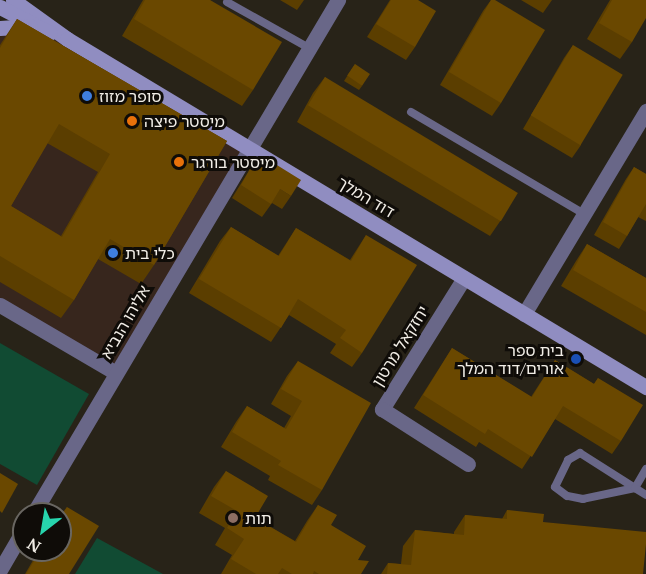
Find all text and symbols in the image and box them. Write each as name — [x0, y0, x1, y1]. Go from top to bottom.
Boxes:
place label: סופר מזוז — [99, 86, 162, 106]
marker: סופר מזוז — [80, 89, 94, 103]
place label: מיסטר פיצה — [144, 111, 225, 131]
marker: מיסטר פיצה — [125, 114, 139, 128]
place label: מיסטר בורגר — [191, 152, 275, 172]
marker: מיסטר בורגר — [172, 155, 186, 169]
street label: דוד המלך — [334, 172, 398, 222]
place label: כלי בית — [125, 243, 175, 263]
marker: כלי בית — [106, 246, 120, 260]
street label: אליהו הנביא — [96, 282, 154, 362]
street label: יחזקאל מרטון — [368, 302, 432, 390]
place label: בית ספר אורים/דוד המלך — [457, 340, 564, 378]
marker: בית ספר אורים/דוד המלך — [569, 352, 583, 366]
north arrow — [12, 502, 72, 562]
place label: תות — [245, 508, 272, 528]
marker: תות — [226, 511, 240, 525]
text: N — [23, 533, 45, 558]

